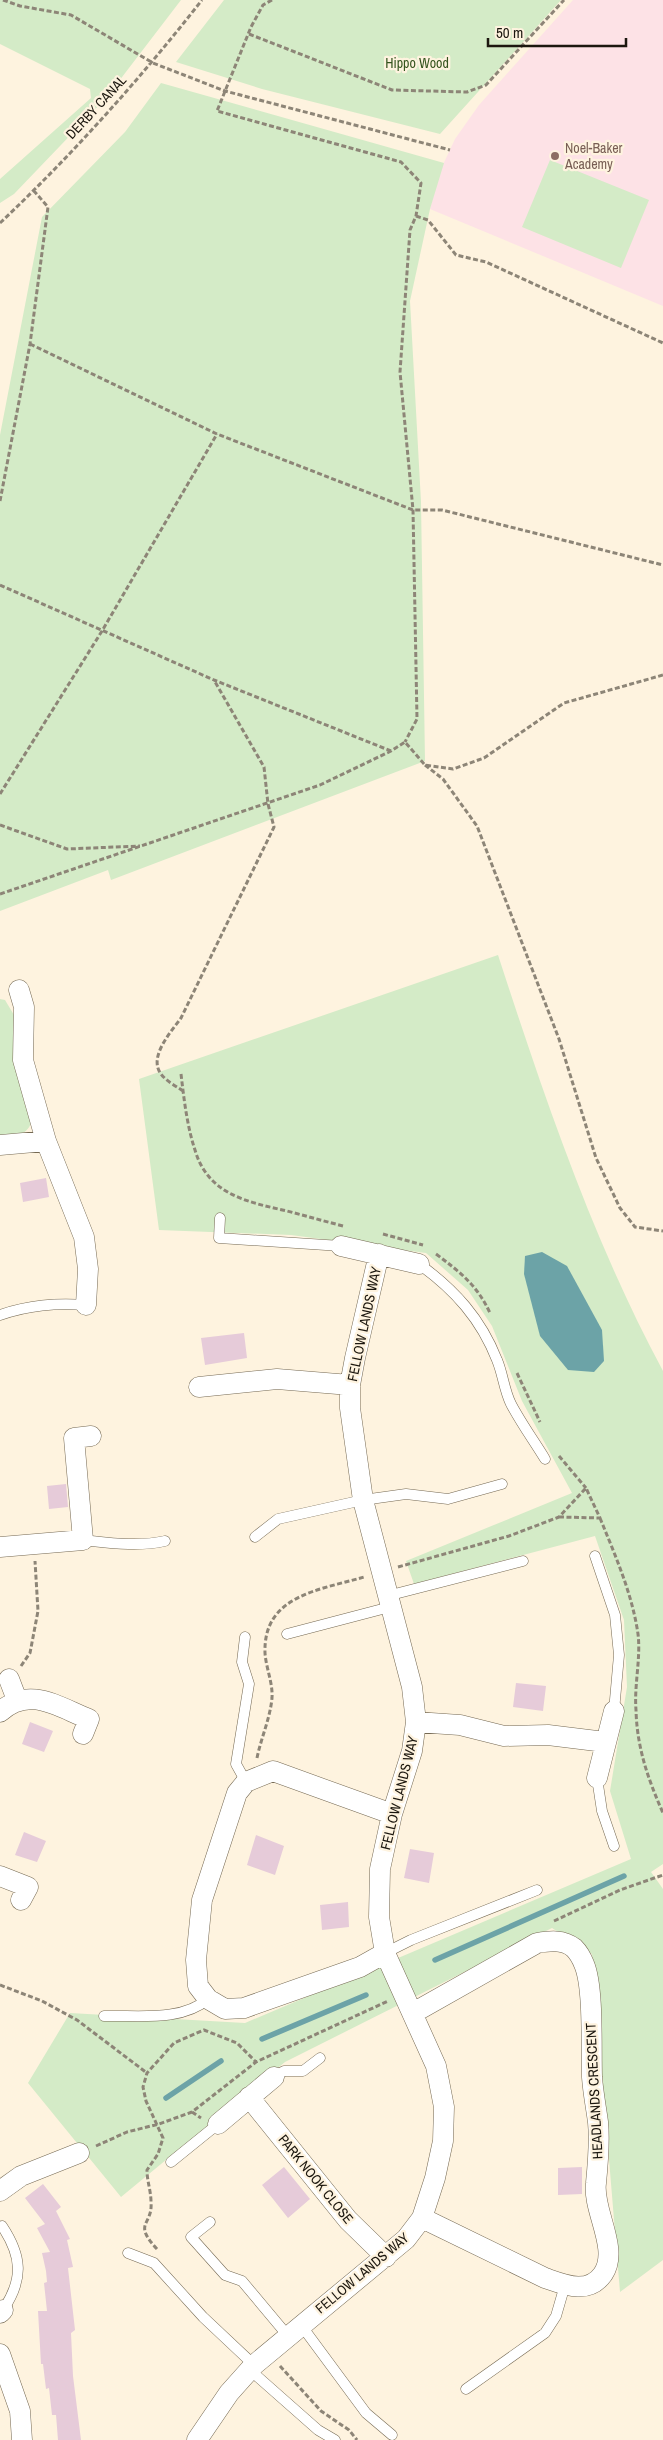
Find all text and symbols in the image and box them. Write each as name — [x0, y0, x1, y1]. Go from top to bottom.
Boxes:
scale bar — [488, 15, 626, 47]
text: 50 m — [496, 22, 523, 43]
park label: Hippo Wood — [385, 54, 449, 72]
street label: DERBY CANAL — [62, 71, 131, 143]
place label: Noel-Baker Academy — [564, 139, 623, 173]
marker: Noel-Baker Academy — [549, 150, 561, 162]
street label: FELLOW LANDS WAY — [343, 1265, 385, 1383]
street label: FELLOW LANDS WAY — [376, 1734, 422, 1852]
street label: HEADLANDS CRESCENT — [581, 2022, 607, 2160]
street label: PARK NOOK CLOSE — [275, 2131, 357, 2227]
street label: FELLOW LANDS WAY — [311, 2228, 413, 2317]

